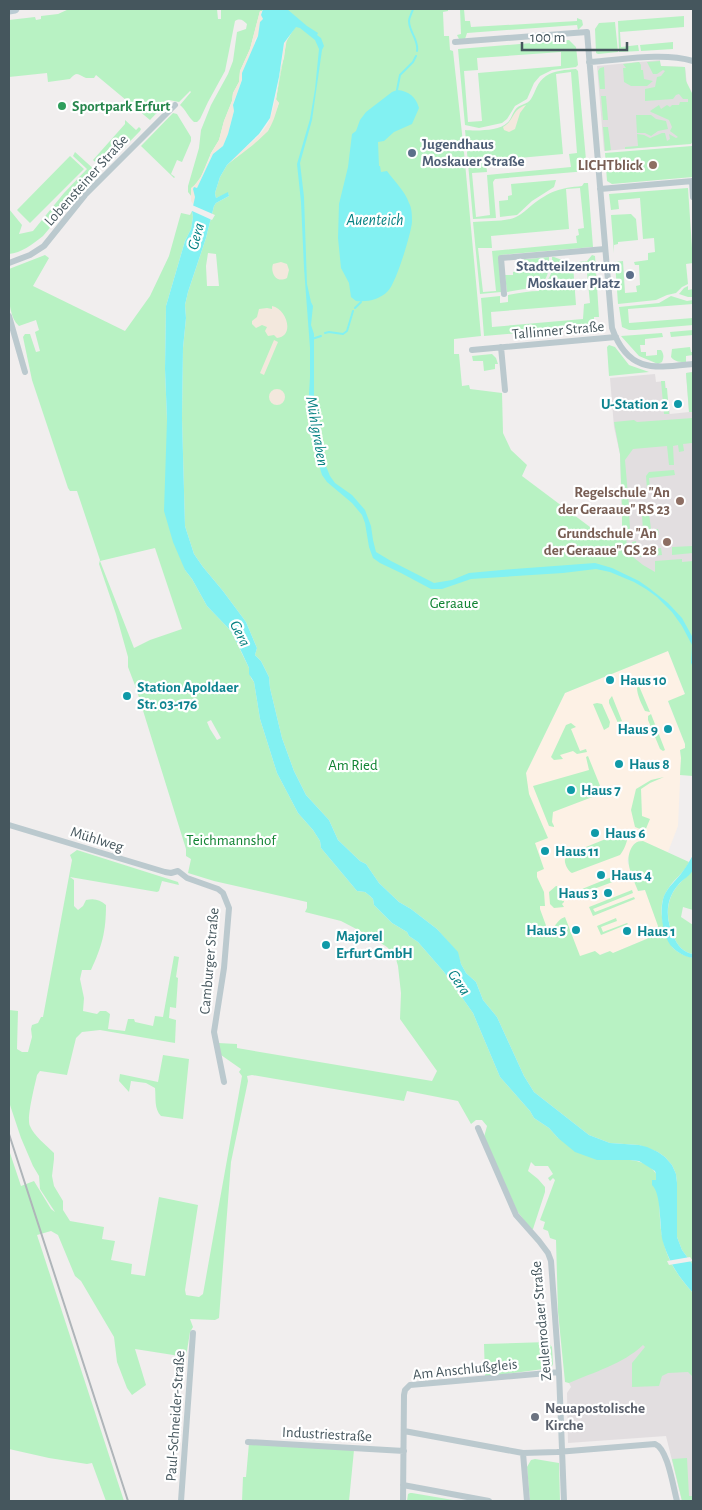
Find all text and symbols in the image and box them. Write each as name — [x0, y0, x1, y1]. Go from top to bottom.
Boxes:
scale bar — [522, 20, 627, 52]
text: 100 m — [530, 30, 565, 45]
place label: Sportpark Erfurt — [72, 99, 170, 114]
marker: Sportpark Erfurt — [56, 100, 68, 112]
street label: Lobensteiner Straße — [42, 132, 131, 229]
place label: Jugendhaus Moskauer Straße — [422, 137, 525, 169]
marker: Jugendhaus Moskauer Straße — [406, 147, 418, 159]
place label: LICHTblick — [578, 158, 644, 173]
marker: LICHTblick — [647, 159, 659, 171]
water label: Auenteich — [345, 212, 404, 228]
water label: Gera — [185, 221, 207, 251]
place label: Stadtteilzentrum Moskauer Platz — [516, 259, 620, 291]
marker: Stadtteilzentrum Moskauer Platz — [624, 269, 636, 281]
street label: Tallinner Straße — [511, 319, 605, 342]
water label: Mühlgraben — [303, 395, 331, 467]
place label: U-Station 2 — [601, 397, 668, 412]
marker: U-Station 2 — [672, 398, 684, 410]
place label: Regelschule "An der Geraaue" RS 23 — [558, 485, 670, 517]
marker: Regelschule "An der Geraaue" RS 23 — [674, 495, 686, 507]
place label: Grundschule "An der Geraaue" GS 28 — [544, 526, 657, 558]
marker: Grundschule "An der Geraaue" GS 28 — [661, 536, 673, 548]
park label: Geraaue — [430, 596, 478, 611]
water label: Gera — [227, 618, 253, 649]
place label: Haus 10 — [620, 673, 667, 688]
marker: Haus 10 — [604, 674, 616, 686]
place label: Station Apoldaer Str. 03-176 — [137, 680, 239, 712]
marker: Station Apoldaer Str. 03-176 — [121, 690, 133, 702]
place label: Haus 9 — [617, 722, 658, 737]
marker: Haus 9 — [662, 723, 674, 735]
place label: Haus 8 — [629, 757, 670, 772]
park label: Am Ried — [328, 758, 378, 773]
marker: Haus 8 — [613, 758, 625, 770]
place label: Haus 7 — [581, 783, 621, 798]
marker: Haus 7 — [565, 784, 577, 796]
street label: Mühlweg — [69, 824, 126, 855]
place label: Haus 6 — [605, 826, 646, 841]
marker: Haus 6 — [589, 827, 601, 839]
park label: Teichmannshof — [186, 833, 277, 848]
place label: Haus 11 — [555, 844, 599, 859]
marker: Haus 11 — [539, 845, 551, 857]
place label: Haus 4 — [611, 868, 652, 883]
marker: Haus 4 — [595, 869, 607, 881]
place label: Haus 3 — [558, 886, 598, 901]
marker: Haus 3 — [602, 887, 614, 899]
street label: Camburger Straße — [197, 907, 222, 1015]
place label: Haus 5 — [526, 923, 566, 938]
marker: Haus 5 — [570, 924, 582, 936]
place label: Haus 1 — [637, 924, 676, 939]
marker: Haus 1 — [621, 925, 633, 937]
place label: Majorel Erfurt GmbH — [336, 929, 413, 961]
marker: Majorel Erfurt GmbH — [320, 939, 332, 951]
water label: Gera — [445, 967, 474, 998]
street label: Zeulenrodaer Straße — [529, 1260, 554, 1381]
street label: Paul-Schneider-Straße — [163, 1350, 188, 1482]
street label: Am Anschlußgleis — [412, 1357, 518, 1382]
place label: Neuapostolische Kirche — [545, 1401, 645, 1433]
marker: Neuapostolische Kirche — [529, 1411, 541, 1423]
street label: Industriestraße — [282, 1425, 372, 1444]

